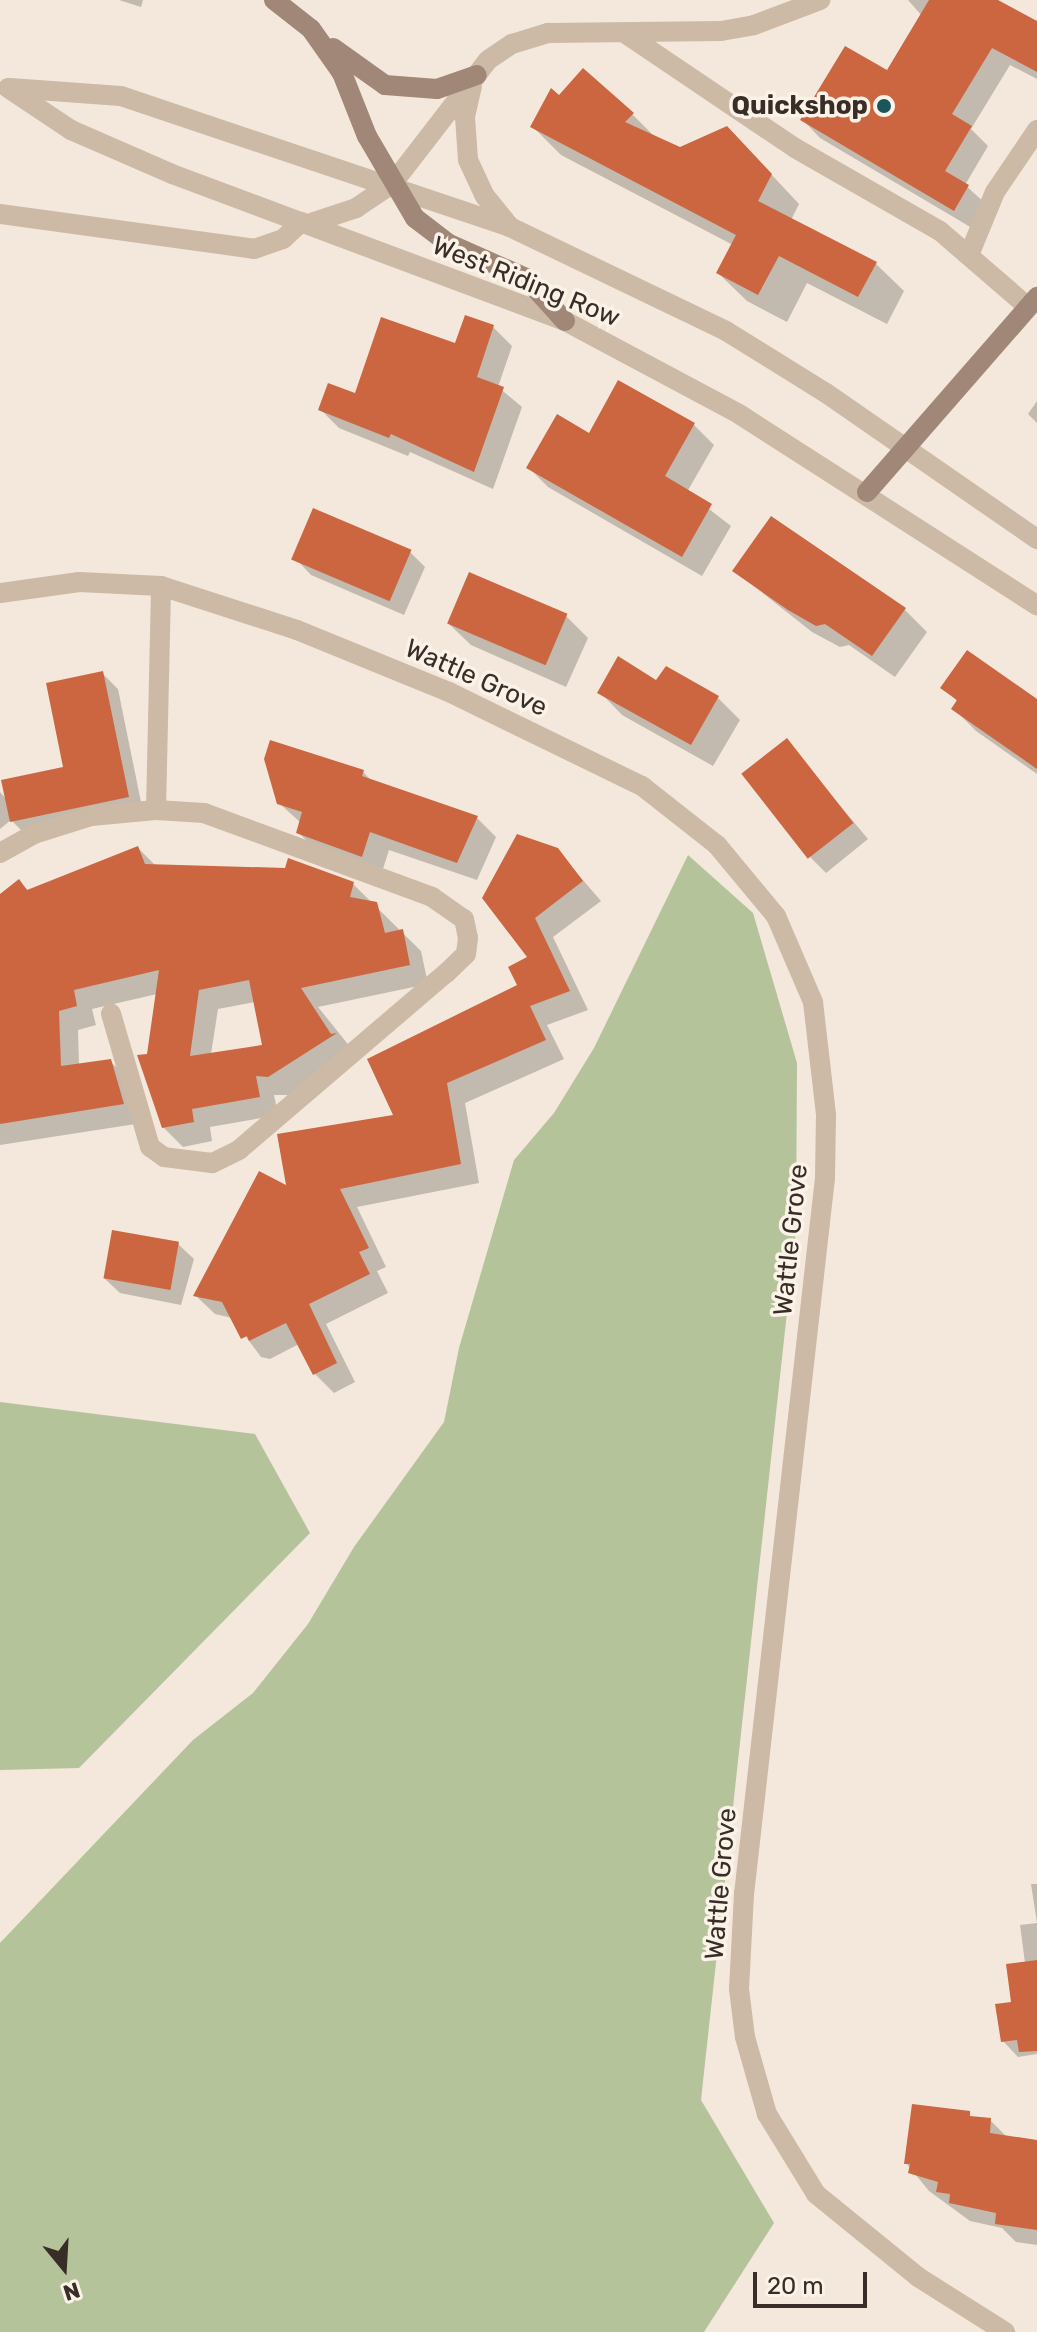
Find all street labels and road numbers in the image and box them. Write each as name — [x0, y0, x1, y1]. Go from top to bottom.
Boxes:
street label: West Riding Row — [428, 230, 624, 334]
street label: Wattle Grove — [400, 633, 552, 723]
street label: Wattle Grove — [768, 1163, 814, 1317]
street label: Wattle Grove — [699, 1807, 743, 1961]

